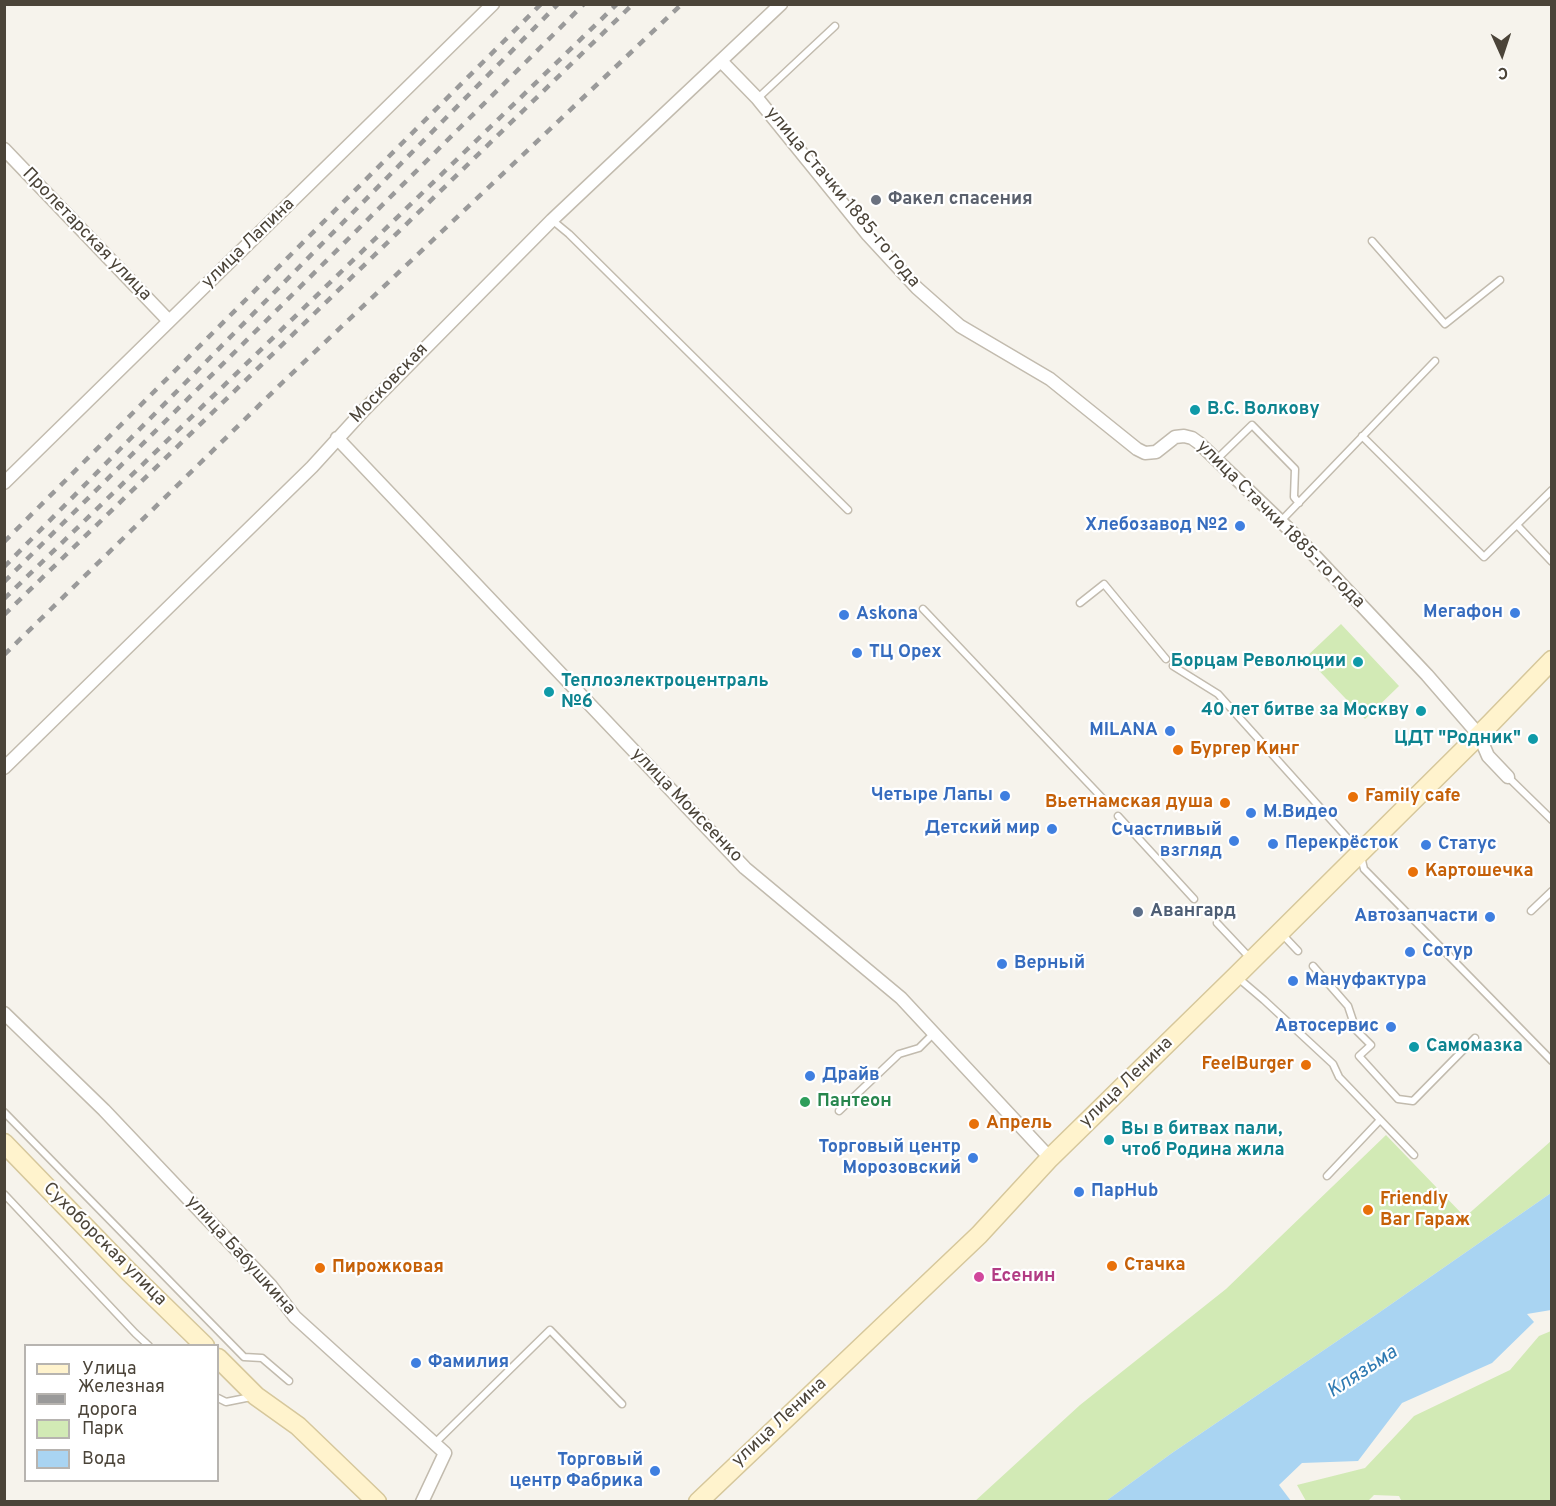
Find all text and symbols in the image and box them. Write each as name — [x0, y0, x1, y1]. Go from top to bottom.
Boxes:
north arrow — [1472, 24, 1532, 84]
text: С — [1497, 62, 1509, 82]
street label: улица Стачки 1885-го года — [760, 103, 924, 293]
street label: Пролетарская улица — [17, 164, 155, 306]
place label: Факел спасения — [888, 189, 1033, 211]
marker: Факел спасения — [869, 193, 883, 207]
street label: улица Лапина — [198, 194, 300, 294]
street label: Московская — [346, 339, 434, 429]
place label: В.С. Волкову — [1207, 399, 1320, 421]
marker: В.С. Волкову — [1188, 403, 1202, 417]
street label: улица Стачки 1885-го года — [1191, 436, 1369, 614]
place label: Хлебозавод №2 — [1085, 515, 1228, 537]
marker: Хлебозавод №2 — [1233, 519, 1247, 533]
place label: Мегафон — [1423, 602, 1503, 624]
place label: Askona — [856, 604, 918, 626]
marker: Мегафон — [1508, 606, 1522, 620]
marker: Askona — [837, 608, 851, 622]
place label: ТЦ Орех — [869, 642, 942, 664]
marker: ТЦ Орех — [850, 646, 864, 660]
place label: Борцам Революции — [1171, 651, 1346, 673]
marker: Борцам Революции — [1351, 655, 1365, 669]
place label: Теплоэлектроцентраль №6 — [561, 671, 769, 714]
marker: Теплоэлектроцентраль №6 — [542, 685, 556, 699]
place label: 40 лет битве за Москву — [1201, 700, 1409, 722]
marker: 40 лет битве за Москву — [1414, 704, 1428, 718]
place label: MILANA — [1089, 720, 1158, 742]
marker: MILANA — [1163, 724, 1177, 738]
place label: ЦДТ "Родник" — [1394, 728, 1521, 750]
marker: ЦДТ "Родник" — [1526, 732, 1540, 746]
place label: Бургер Кинг — [1190, 739, 1299, 761]
marker: Бургер Кинг — [1171, 743, 1185, 757]
street label: улица Моисеенко — [626, 744, 746, 868]
place label: Четыре Лапы — [871, 785, 993, 807]
place label: Family cafe — [1365, 786, 1461, 808]
marker: Четыре Лапы — [998, 789, 1012, 803]
marker: Family cafe — [1346, 790, 1360, 804]
place label: Вьетнамская душа — [1045, 792, 1213, 814]
marker: Вьетнамская душа — [1218, 796, 1232, 810]
place label: М.Видео — [1263, 802, 1338, 824]
marker: М.Видео — [1244, 806, 1258, 820]
place label: Детский мир — [925, 818, 1040, 840]
place label: Счастливый взгляд — [1111, 820, 1222, 862]
marker: Детский мир — [1045, 822, 1059, 836]
place label: Перекрёсток — [1285, 833, 1399, 855]
marker: Счастливый взгляд — [1227, 834, 1241, 848]
place label: Статус — [1438, 834, 1497, 856]
marker: Перекрёсток — [1266, 837, 1280, 851]
marker: Статус — [1419, 838, 1433, 852]
place label: Картошечка — [1425, 861, 1534, 883]
marker: Картошечка — [1406, 865, 1420, 879]
place label: Авангард — [1150, 901, 1236, 923]
marker: Авангард — [1131, 905, 1145, 919]
place label: Автозапчасти — [1354, 906, 1478, 928]
marker: Автозапчасти — [1483, 910, 1497, 924]
place label: Сотур — [1422, 941, 1473, 963]
marker: Сотур — [1403, 945, 1417, 959]
place label: Верный — [1014, 953, 1085, 975]
marker: Верный — [995, 957, 1009, 971]
place label: Мануфактура — [1305, 970, 1426, 992]
marker: Мануфактура — [1286, 974, 1300, 988]
place label: Автосервис — [1275, 1016, 1379, 1038]
marker: Автосервис — [1384, 1020, 1398, 1034]
street label: улица Ленина — [1076, 1033, 1178, 1133]
place label: Самомазка — [1426, 1036, 1523, 1058]
marker: Самомазка — [1407, 1040, 1421, 1054]
place label: FeelBurger — [1201, 1054, 1294, 1076]
marker: FeelBurger — [1299, 1058, 1313, 1072]
place label: Драйв — [822, 1065, 880, 1087]
marker: Драйв — [803, 1069, 817, 1083]
place label: Пантеон — [817, 1091, 892, 1113]
marker: Пантеон — [798, 1095, 812, 1109]
place label: Апрель — [986, 1113, 1052, 1135]
marker: Апрель — [967, 1117, 981, 1131]
place label: Вы в битвах пали, чтоб Родина жила — [1121, 1119, 1284, 1162]
marker: Вы в битвах пали, чтоб Родина жила — [1102, 1133, 1116, 1147]
place label: Торговый центр Морозовский — [818, 1137, 961, 1180]
marker: Торговый центр Морозовский — [966, 1151, 980, 1165]
street label: Сухоборская улица — [38, 1179, 170, 1311]
place label: ПарHub — [1091, 1181, 1158, 1203]
marker: ПарHub — [1072, 1185, 1086, 1199]
place label: Friendly Bar Гараж — [1380, 1189, 1470, 1232]
street label: улица Бабушкина — [181, 1192, 299, 1320]
marker: Friendly Bar Гараж — [1361, 1203, 1375, 1217]
place label: Стачка — [1124, 1255, 1186, 1277]
place label: Пирожковая — [332, 1257, 444, 1279]
marker: Стачка — [1105, 1259, 1119, 1273]
marker: Пирожковая — [313, 1261, 327, 1275]
place label: Есенин — [991, 1266, 1055, 1288]
marker: Есенин — [972, 1270, 986, 1284]
water label: Клязьма — [1323, 1341, 1403, 1405]
legend — [24, 1344, 219, 1482]
place label: Фамилия — [428, 1352, 509, 1374]
marker: Фамилия — [409, 1356, 423, 1370]
text: Улица — [82, 1358, 136, 1381]
street label: улица Ленина — [728, 1374, 832, 1472]
text: Железная дорога — [78, 1376, 165, 1422]
text: Парк — [82, 1418, 124, 1441]
text: Вода — [82, 1448, 126, 1471]
place label: Торговый центр Фабрика — [509, 1450, 643, 1492]
marker: Торговый центр Фабрика — [648, 1464, 662, 1478]

